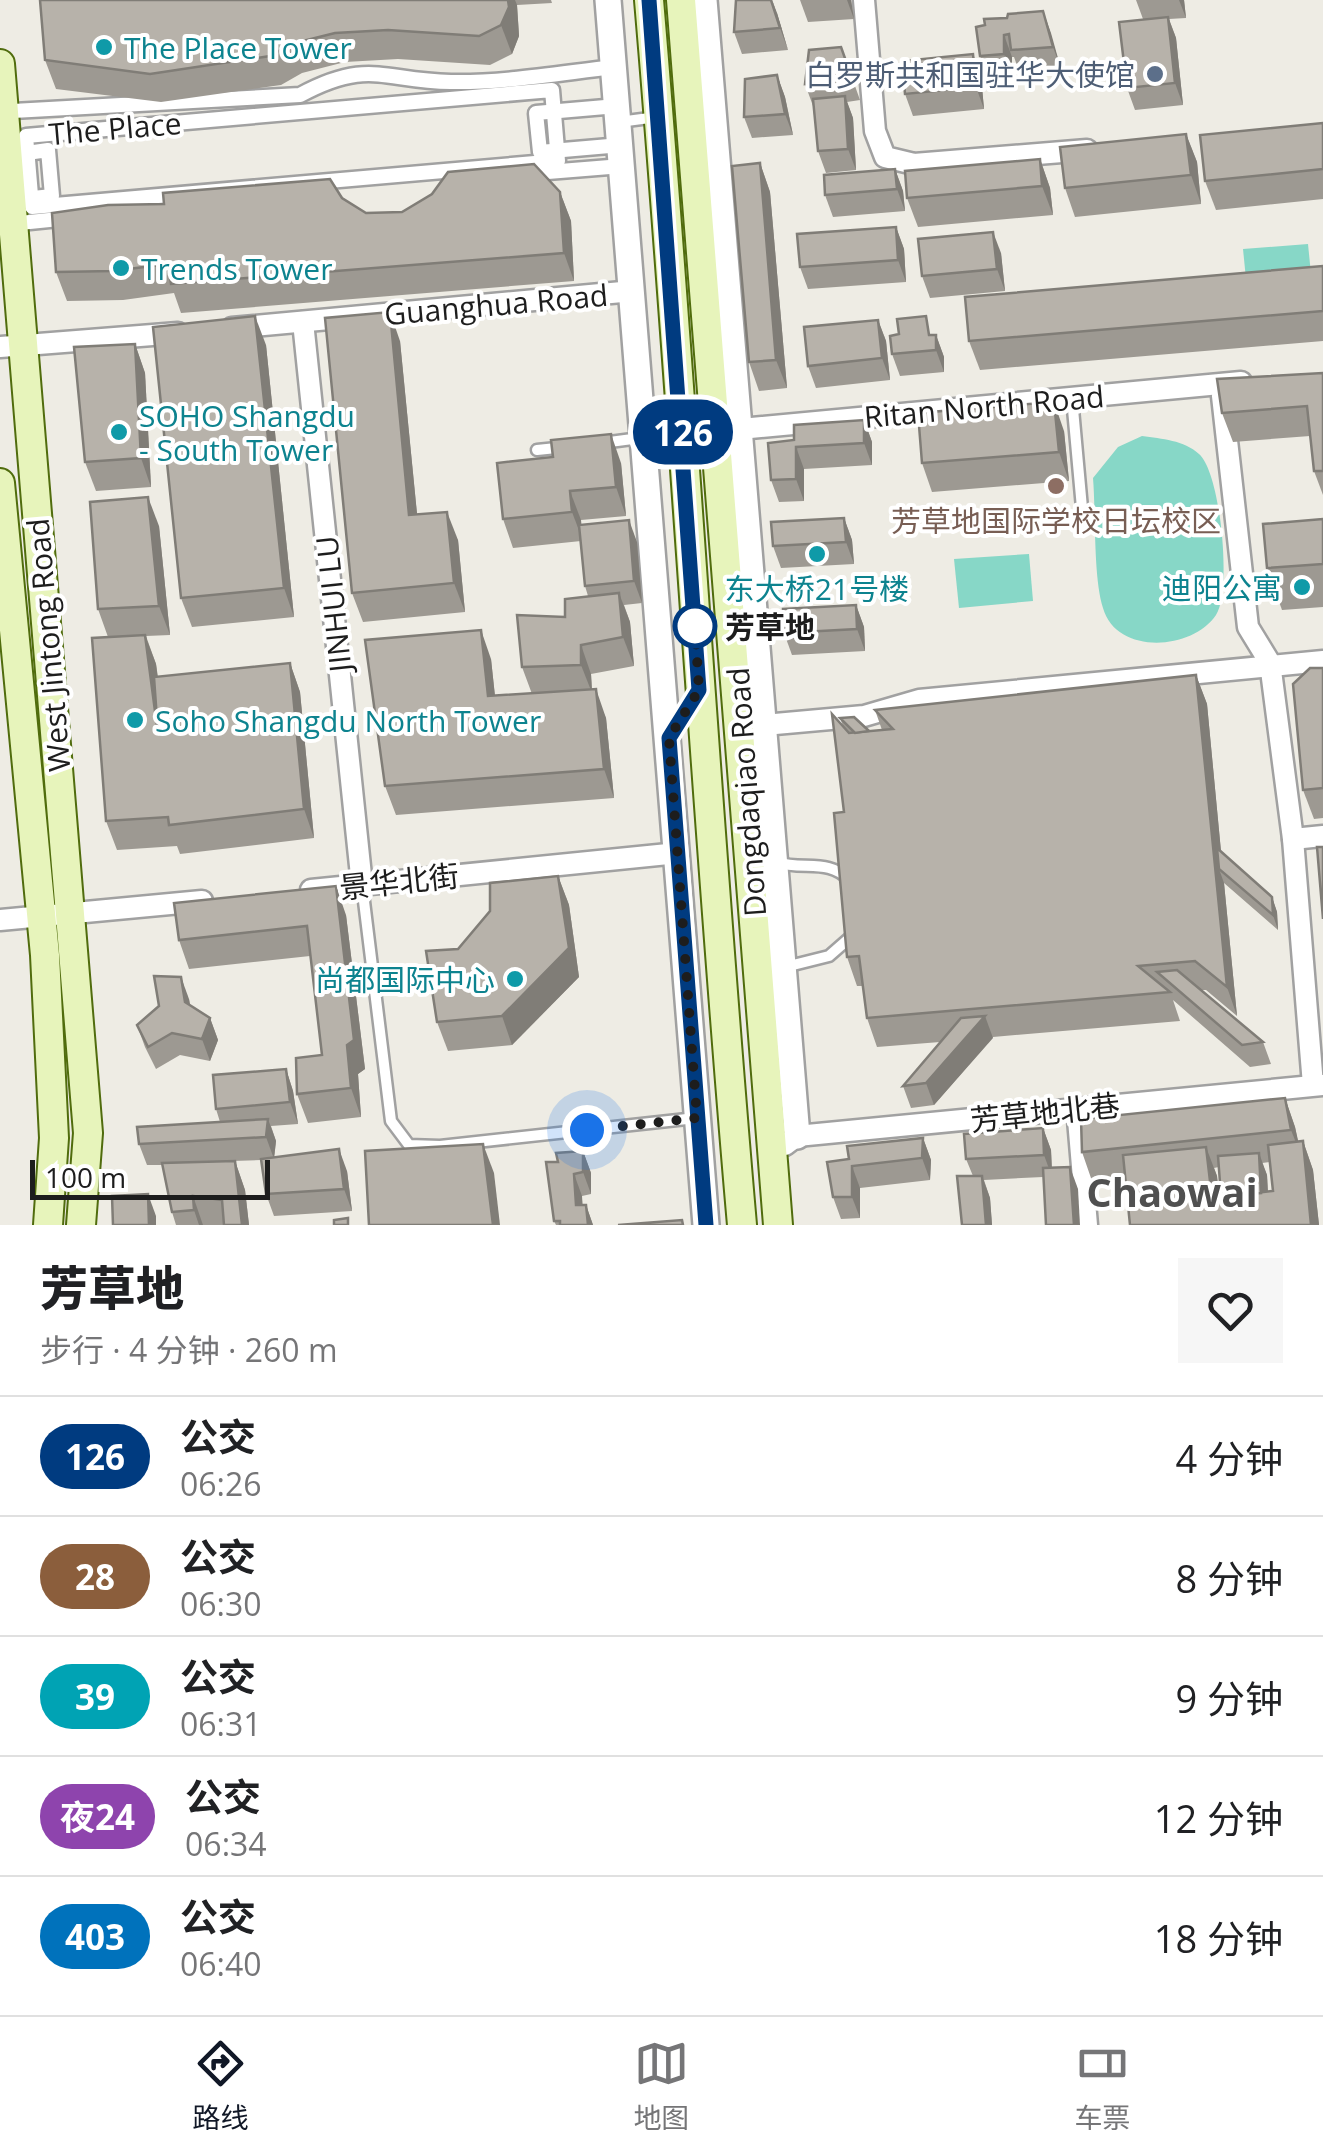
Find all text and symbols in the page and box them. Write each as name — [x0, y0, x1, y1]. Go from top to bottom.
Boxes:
place label: The Place Tower — [124, 27, 352, 68]
marker: The Place Tower — [93, 36, 115, 58]
place label: 白罗斯共和国驻华大使馆 — [805, 54, 1135, 95]
marker: 白罗斯共和国驻华大使馆 — [1144, 63, 1166, 85]
street label: The Place — [47, 102, 183, 154]
place label: Trends Tower — [141, 248, 332, 289]
marker: Trends Tower — [110, 257, 132, 279]
street label: Guanghua Road — [382, 274, 610, 334]
street label: Ritan North Road — [862, 375, 1106, 437]
place label: SOHO Shangdu - South Tower — [139, 395, 355, 470]
line badge: 126 — [626, 400, 740, 464]
text: 126 — [653, 409, 713, 456]
marker: SOHO Shangdu - South Tower — [108, 421, 130, 443]
marker: 芳草地国际学校日坛校区 — [1045, 475, 1067, 497]
place label: 芳草地国际学校日坛校区 — [891, 500, 1221, 541]
street label: West Jintong Road — [17, 517, 79, 773]
street label: JINHUI LU — [305, 534, 361, 677]
marker: 东大桥21号楼 — [806, 543, 828, 565]
place label: 迪阳公寓 — [1162, 567, 1282, 608]
place label: 东大桥21号楼 — [725, 568, 909, 609]
marker: 迪阳公寓 — [1291, 576, 1313, 598]
marker: 芳草地 — [674, 605, 716, 647]
place label: 芳草地 — [725, 606, 815, 647]
street label: Dongdaqiao Road — [717, 666, 775, 918]
place label: Soho Shangdu North Tower — [155, 700, 541, 741]
marker: Soho Shangdu North Tower — [124, 709, 146, 731]
street label: 景华北街 — [337, 854, 461, 908]
place label: 尚都国际中心 — [315, 959, 495, 1000]
marker: 尚都国际中心 — [504, 968, 526, 990]
street label: 芳草地北巷 — [968, 1084, 1122, 1140]
your location — [562, 1105, 612, 1155]
scale bar — [30, 1155, 270, 1200]
text: 100 m — [45, 1158, 126, 1196]
district label: Chaowai — [1086, 1164, 1258, 1219]
text: 芳草地 — [40, 1255, 184, 1320]
button: heart — [1178, 1258, 1283, 1363]
text: 步行 · 4 分钟 · 260 m — [40, 1328, 338, 1371]
text: 公交 — [180, 1410, 256, 1462]
text: 4 分钟 — [1175, 1432, 1283, 1484]
text: 126 — [65, 1433, 125, 1480]
text: 06:26 — [180, 1462, 262, 1505]
text: 公交 — [180, 1530, 256, 1582]
text: 8 分钟 — [1175, 1552, 1283, 1604]
text: 28 — [75, 1553, 115, 1600]
text: 06:30 — [180, 1582, 262, 1625]
text: 公交 — [180, 1650, 256, 1702]
text: 9 分钟 — [1175, 1672, 1283, 1724]
text: 39 — [75, 1673, 115, 1720]
text: 06:31 — [180, 1702, 262, 1745]
text: 公交 — [185, 1770, 261, 1822]
text: 12 分钟 — [1154, 1792, 1283, 1844]
text: 夜24 — [60, 1793, 135, 1840]
text: 06:34 — [185, 1822, 267, 1865]
text: 公交 — [180, 1890, 256, 1942]
text: 18 分钟 — [1154, 1912, 1283, 1964]
text: 403 — [65, 1913, 125, 1960]
text: 06:40 — [180, 1942, 262, 1985]
tab: 路线 — [192, 2036, 249, 2136]
tab: 地图 — [633, 2036, 690, 2136]
tab: 车票 — [1074, 2036, 1131, 2136]

